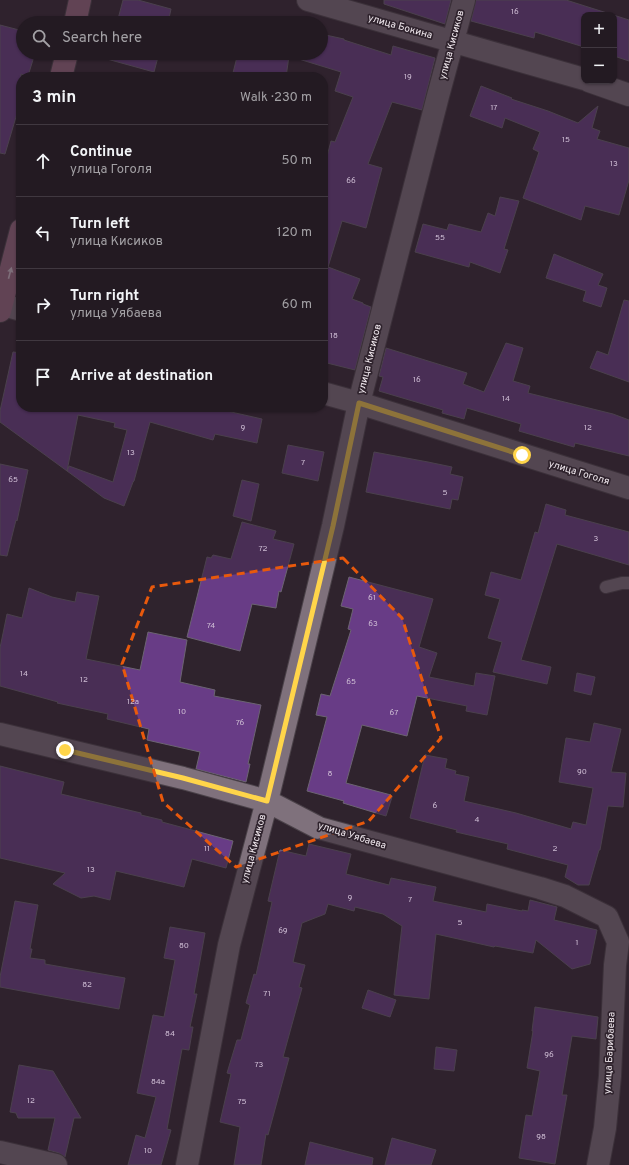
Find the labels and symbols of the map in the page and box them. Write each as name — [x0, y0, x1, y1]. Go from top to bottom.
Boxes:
house number: 16 — [511, 7, 519, 17]
street label: улица Кисиков — [436, 9, 468, 81]
street label: улица Бокина — [366, 12, 434, 42]
house number: 19 — [404, 72, 412, 82]
house number: 17 — [490, 103, 498, 113]
house number: 15 — [562, 135, 570, 145]
house number: 13 — [610, 159, 618, 169]
house number: 66 — [346, 176, 356, 186]
house number: 55 — [435, 233, 445, 243]
one-way arrow — [7, 267, 13, 279]
street label: улица Кисиков — [355, 323, 385, 395]
house number: 18 — [330, 331, 338, 341]
house number: 16 — [413, 375, 421, 385]
house number: 14 — [502, 394, 510, 404]
house number: 9 — [241, 423, 246, 433]
house number: 12 — [584, 423, 592, 433]
route start — [513, 446, 531, 464]
house number: 13 — [127, 448, 135, 458]
house number: 7 — [301, 458, 305, 468]
street label: улица Гоголя — [547, 458, 611, 488]
house number: 65 — [8, 475, 18, 485]
house number: 5 — [443, 488, 448, 498]
house number: 3 — [594, 534, 599, 544]
house number: 72 — [259, 544, 268, 554]
house number: 61 — [368, 593, 376, 603]
house number: 63 — [368, 619, 378, 629]
house number: 74 — [207, 621, 215, 631]
house number: 14 — [20, 669, 28, 679]
house number: 12 — [80, 675, 88, 685]
house number: 65 — [346, 677, 356, 687]
house number: 12а — [127, 697, 139, 707]
house number: 10 — [178, 707, 186, 717]
house number: 67 — [390, 708, 398, 718]
house number: 76 — [236, 718, 244, 728]
route end — [56, 741, 74, 759]
house number: 90 — [577, 767, 587, 777]
house number: 8 — [328, 769, 333, 779]
house number: 6 — [433, 801, 438, 811]
street label: улица Кисиков — [238, 813, 270, 885]
house number: 4 — [475, 815, 480, 825]
street label: улица Уябаева — [316, 819, 388, 853]
house number: 11 — [204, 844, 210, 854]
house number: 2 — [553, 844, 558, 854]
house number: 13 — [87, 865, 95, 875]
house number: 9 — [348, 893, 353, 903]
house number: 7 — [408, 895, 412, 905]
house number: 5 — [458, 918, 463, 928]
house number: 69 — [278, 926, 288, 936]
house number: 1 — [576, 938, 578, 948]
house number: 80 — [179, 941, 189, 951]
house number: 82 — [82, 980, 92, 990]
house number: 71 — [263, 989, 271, 999]
street label: улица Барибаева — [601, 1012, 619, 1094]
house number: 84 — [165, 1029, 175, 1039]
house number: 96 — [544, 1050, 554, 1060]
house number: 73 — [255, 1060, 264, 1070]
house number: 84а — [151, 1077, 165, 1087]
house number: 12 — [27, 1096, 35, 1106]
house number: 75 — [237, 1097, 247, 1107]
house number: 98 — [536, 1132, 546, 1142]
house number: 10 — [144, 1146, 152, 1156]

